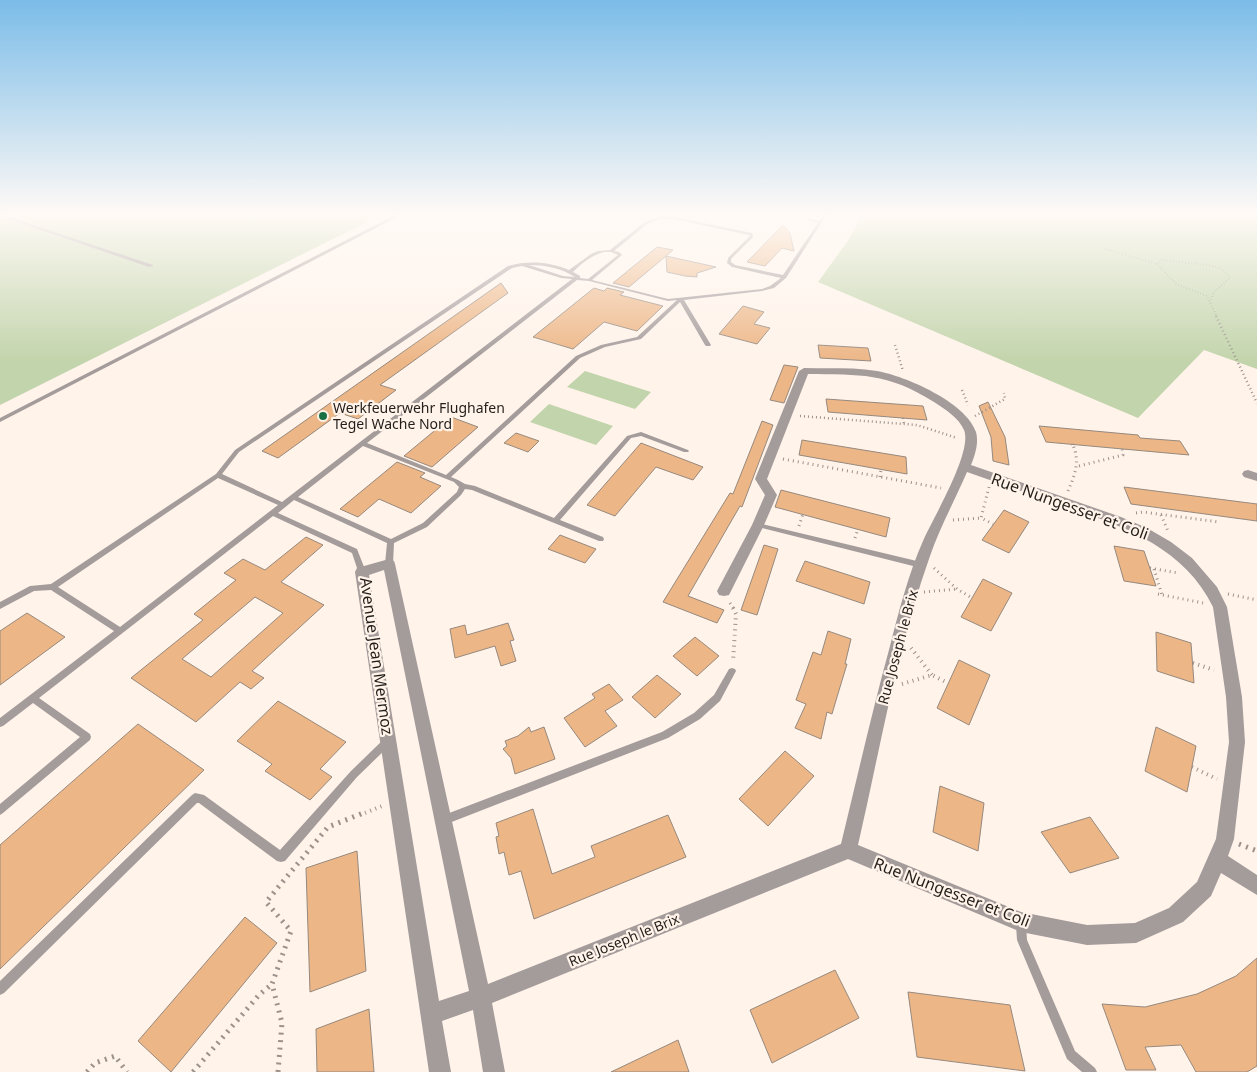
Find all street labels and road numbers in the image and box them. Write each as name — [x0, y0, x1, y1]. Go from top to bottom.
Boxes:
street label: Rue Nungesser et Coli — [988, 467, 1152, 545]
street label: Avenue Jean Mermoz — [355, 576, 399, 736]
street label: Rue Joseph le Brix — [873, 587, 922, 706]
street label: Rue Nungesser et Coli — [871, 852, 1033, 932]
street label: Rue Joseph le Brix — [566, 908, 683, 970]

